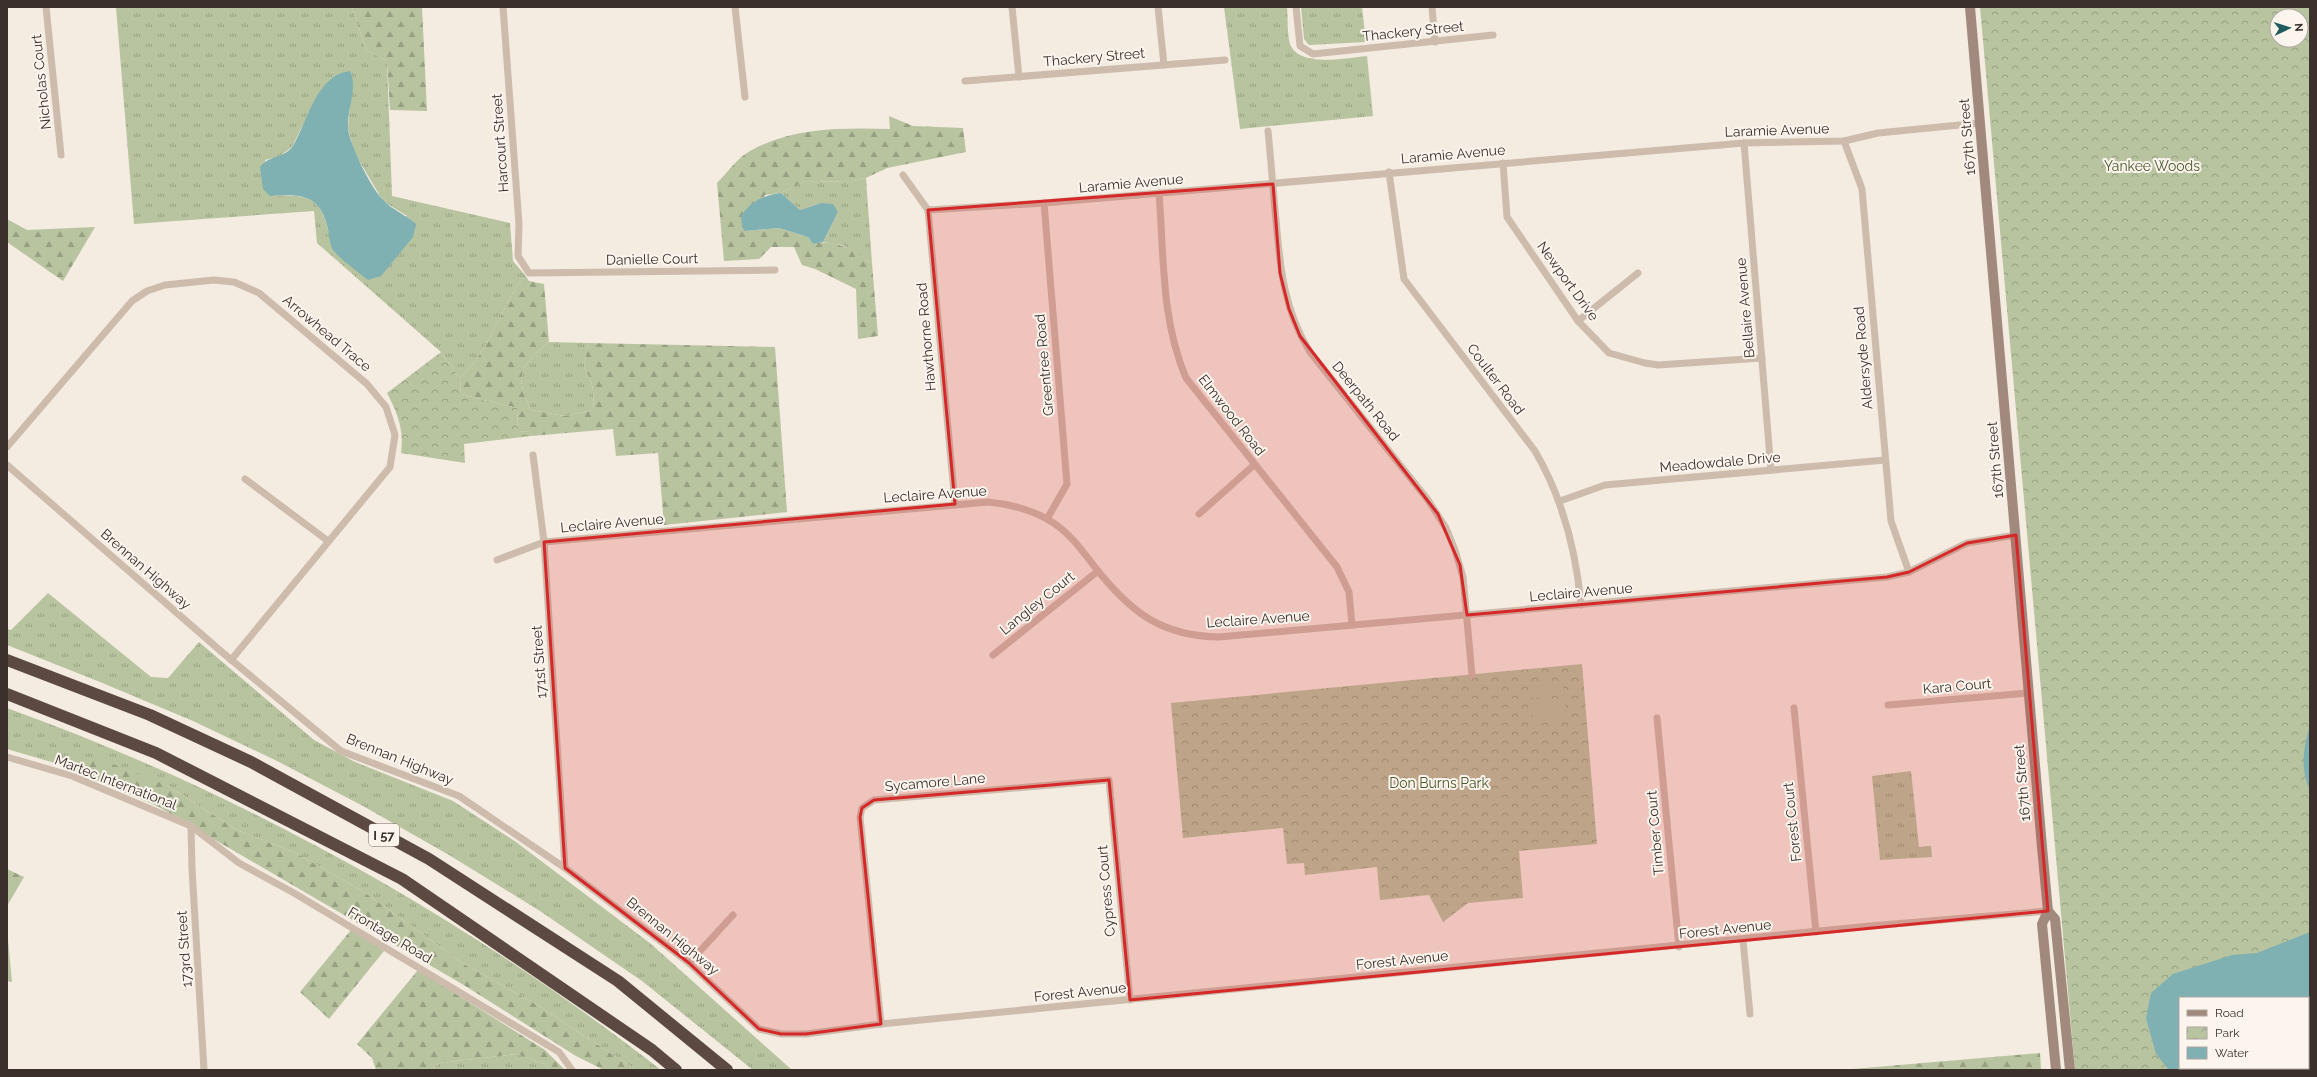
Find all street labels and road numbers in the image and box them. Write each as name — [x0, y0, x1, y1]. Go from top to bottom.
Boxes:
street label: Thackery Street — [1362, 18, 1465, 44]
street label: Nicholas Court — [28, 33, 54, 130]
street label: Thackery Street — [1043, 45, 1146, 69]
street label: Harcourt Street — [489, 93, 511, 193]
street label: 167th Street — [1956, 98, 1978, 176]
street label: Laramie Avenue — [1724, 120, 1830, 140]
street label: Laramie Avenue — [1400, 141, 1506, 167]
street label: Laramie Avenue — [1078, 170, 1184, 196]
street label: Newport Drive — [1534, 238, 1602, 324]
street label: Danielle Court — [606, 250, 699, 268]
street label: Bellaire Avenue — [1733, 257, 1757, 359]
street label: Hawthorne Road — [913, 282, 939, 392]
street label: Arrowhead Trace — [280, 292, 374, 374]
street label: Aldersyde Road — [1851, 306, 1875, 410]
street label: Greentree Road — [1032, 313, 1056, 417]
street label: Coulter Road — [1464, 340, 1528, 418]
street label: Deerpath Road — [1329, 358, 1403, 444]
street label: Elmwood Road — [1195, 371, 1269, 459]
street label: 167th Street — [1984, 421, 2006, 499]
street label: Meadowdale Drive — [1659, 449, 1781, 475]
street label: Leclaire Avenue — [883, 482, 987, 506]
street label: Leclaire Avenue — [560, 511, 664, 535]
street label: Brennan Highway — [98, 526, 195, 613]
street label: Langley Court — [997, 568, 1078, 638]
street label: Leclaire Avenue — [1529, 580, 1633, 604]
street label: Leclaire Avenue — [1206, 607, 1310, 631]
street label: 171st Street — [528, 625, 550, 699]
street label: Kara Court — [1922, 675, 1992, 697]
street label: Brennan Highway — [344, 730, 456, 788]
street label: 167th Street — [2011, 744, 2033, 822]
street label: Martec International — [53, 751, 179, 813]
street label: Sycamore Lane — [884, 770, 986, 794]
street label: Forest Court — [1780, 781, 1804, 863]
street label: Timber Court — [1643, 789, 1667, 876]
road number: I 57 — [369, 824, 399, 846]
street label: Cypress Court — [1094, 844, 1118, 937]
street label: Brennan Highway — [624, 894, 723, 978]
street label: Frontage Road — [345, 904, 435, 966]
street label: 173rd Street — [173, 910, 195, 988]
street label: Forest Avenue — [1678, 916, 1772, 942]
street label: Forest Avenue — [1355, 947, 1449, 973]
street label: Forest Avenue — [1033, 979, 1127, 1005]

